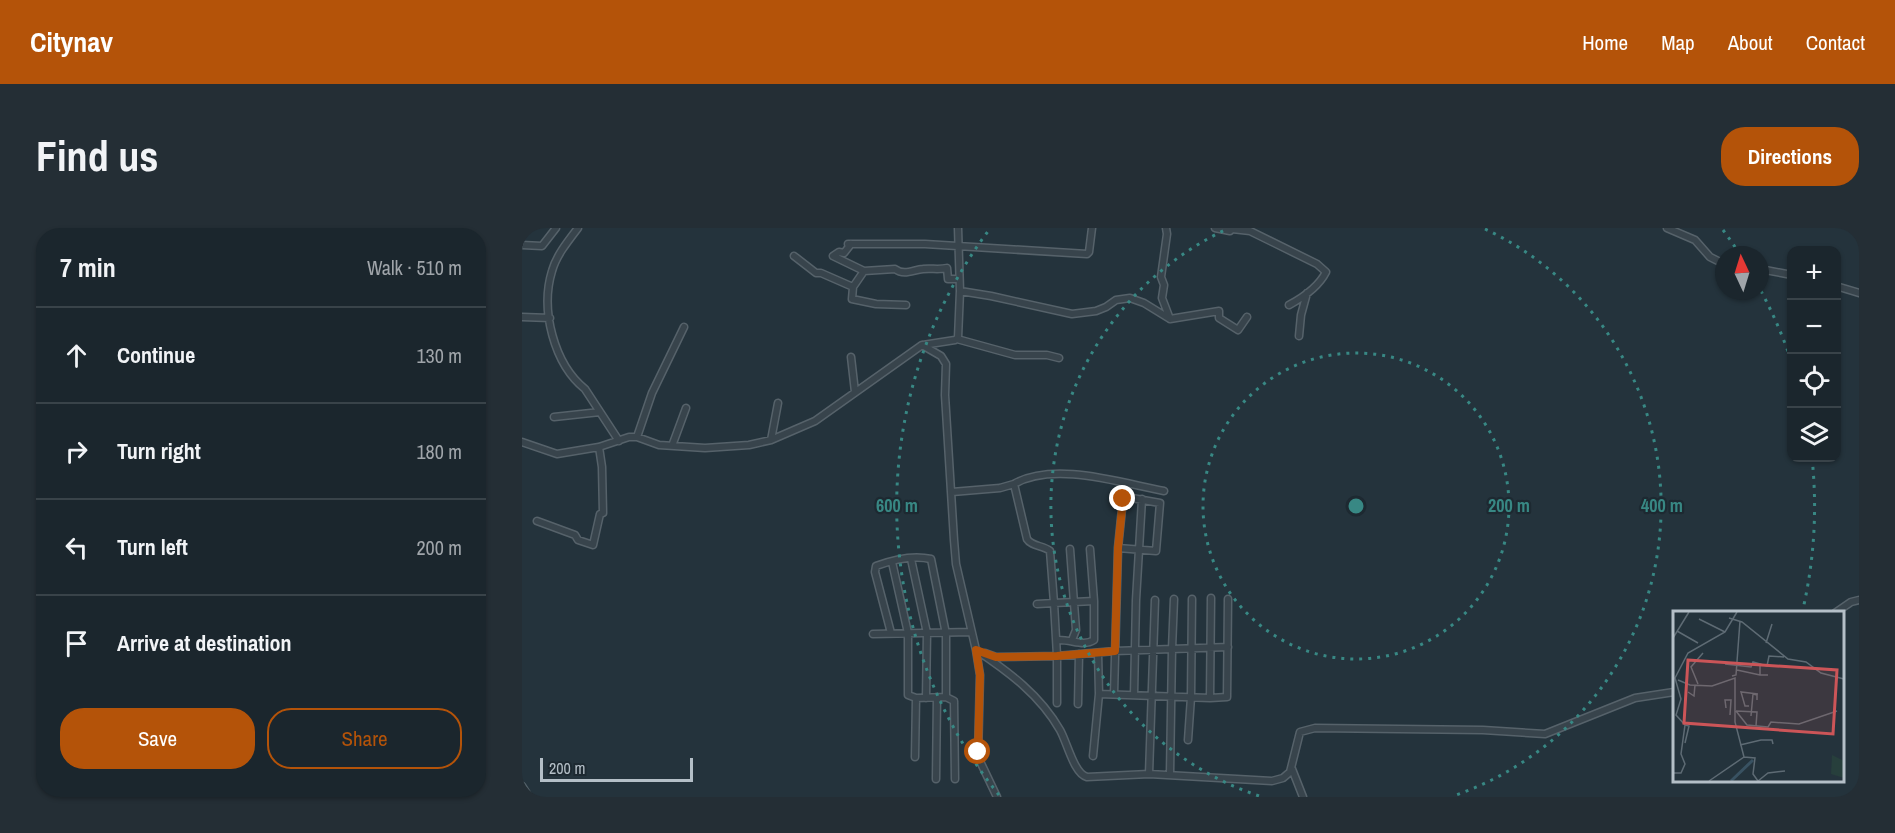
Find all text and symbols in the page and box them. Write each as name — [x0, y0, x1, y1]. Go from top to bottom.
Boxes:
text: Citynav — [30, 23, 113, 61]
text: Home — [1582, 28, 1628, 57]
text: Map — [1661, 28, 1695, 57]
text: About — [1728, 28, 1773, 57]
text: Contact — [1806, 28, 1865, 57]
button: Directions — [1721, 127, 1859, 186]
text: Find us — [36, 128, 158, 184]
north arrow — [1715, 246, 1769, 300]
map controls — [1787, 246, 1841, 462]
button: + — [1787, 246, 1841, 300]
text: 7 min — [60, 250, 116, 285]
text: Walk · 510 m — [367, 254, 462, 281]
button: − — [1787, 300, 1841, 354]
icon: ahead — [60, 339, 93, 372]
text: Continue — [117, 340, 195, 370]
text: 130 m — [416, 342, 462, 369]
button: locate — [1787, 354, 1841, 408]
button: layers — [1787, 408, 1841, 462]
icon: right — [60, 435, 93, 468]
text: Turn right — [117, 436, 201, 466]
text: 180 m — [416, 438, 462, 465]
route end — [1109, 485, 1135, 511]
text: 600 m — [876, 493, 918, 518]
text: 200 m — [1488, 493, 1530, 518]
text: 400 m — [1641, 493, 1683, 518]
centre of rings — [1346, 496, 1366, 516]
icon: left — [60, 531, 93, 564]
text: Turn left — [117, 532, 188, 562]
text: 200 m — [416, 534, 462, 561]
inset map — [1673, 611, 1844, 782]
icon: arrive — [60, 627, 93, 660]
text: Arrive at destination — [117, 628, 291, 658]
button: Save — [60, 708, 255, 769]
button: Share — [267, 708, 462, 769]
route start — [964, 738, 990, 764]
scale bar — [540, 755, 693, 782]
text: 200 m — [549, 757, 585, 779]

